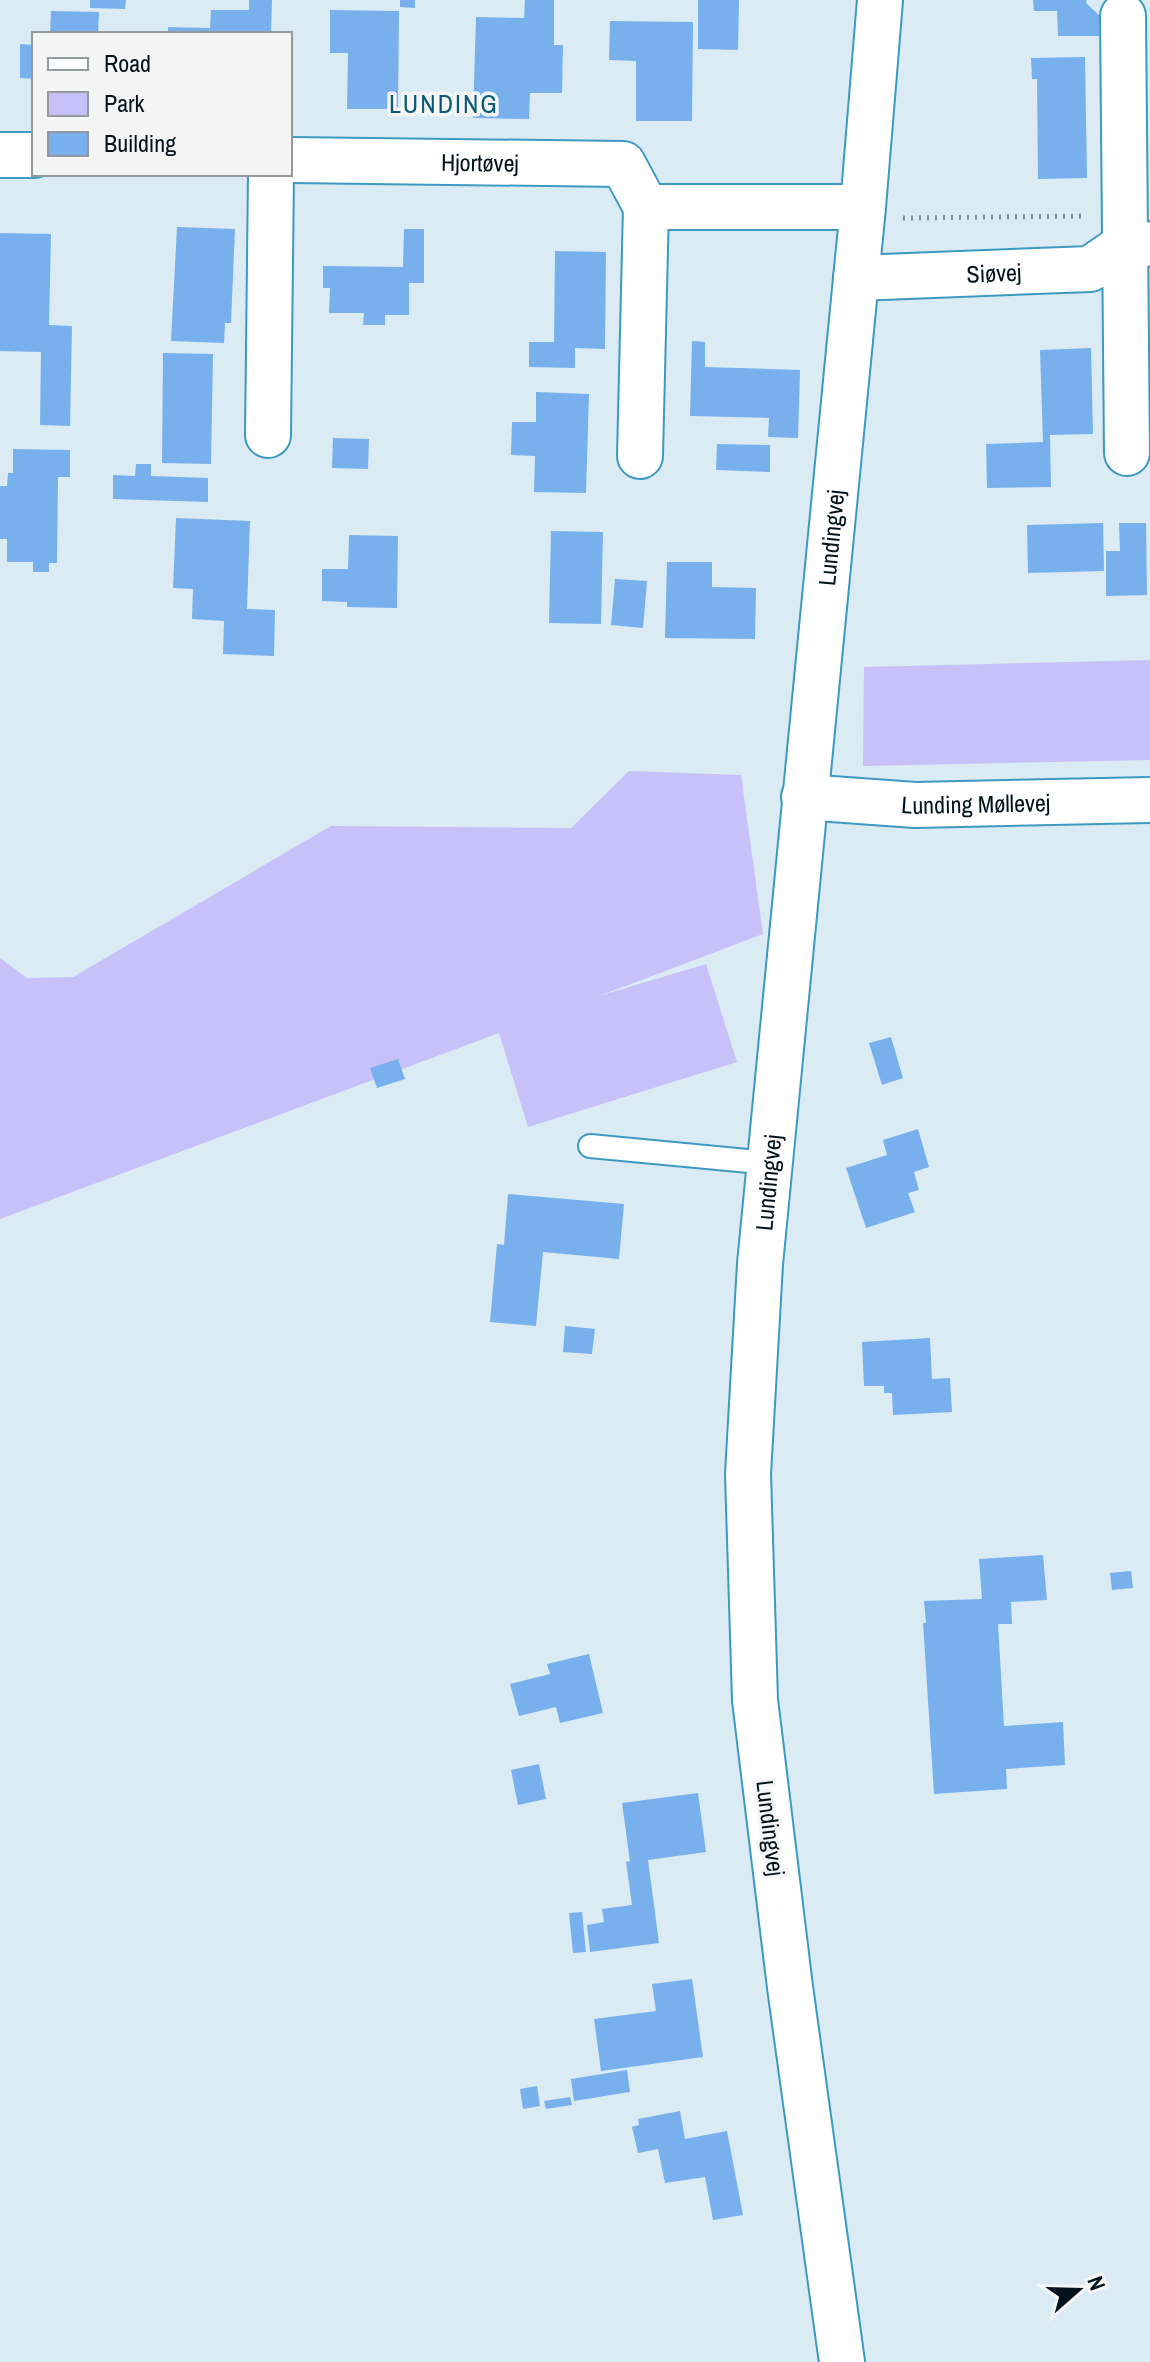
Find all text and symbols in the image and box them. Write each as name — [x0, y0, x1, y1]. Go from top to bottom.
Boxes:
legend — [32, 32, 292, 176]
text: Road — [104, 47, 151, 79]
district label: LUNDING — [389, 86, 499, 121]
text: Park — [104, 87, 145, 119]
text: Building — [104, 127, 176, 159]
street label: Hjortøvej — [441, 146, 519, 179]
street label: Siøvej — [966, 256, 1022, 290]
street label: Lundingvej — [810, 488, 851, 587]
street label: Lunding Møllevej — [900, 786, 1050, 821]
street label: Lundingvej — [747, 1133, 789, 1232]
street label: Lundingvej — [749, 1778, 793, 1878]
north arrow — [1038, 2250, 1118, 2330]
text: N — [1080, 2272, 1113, 2294]

